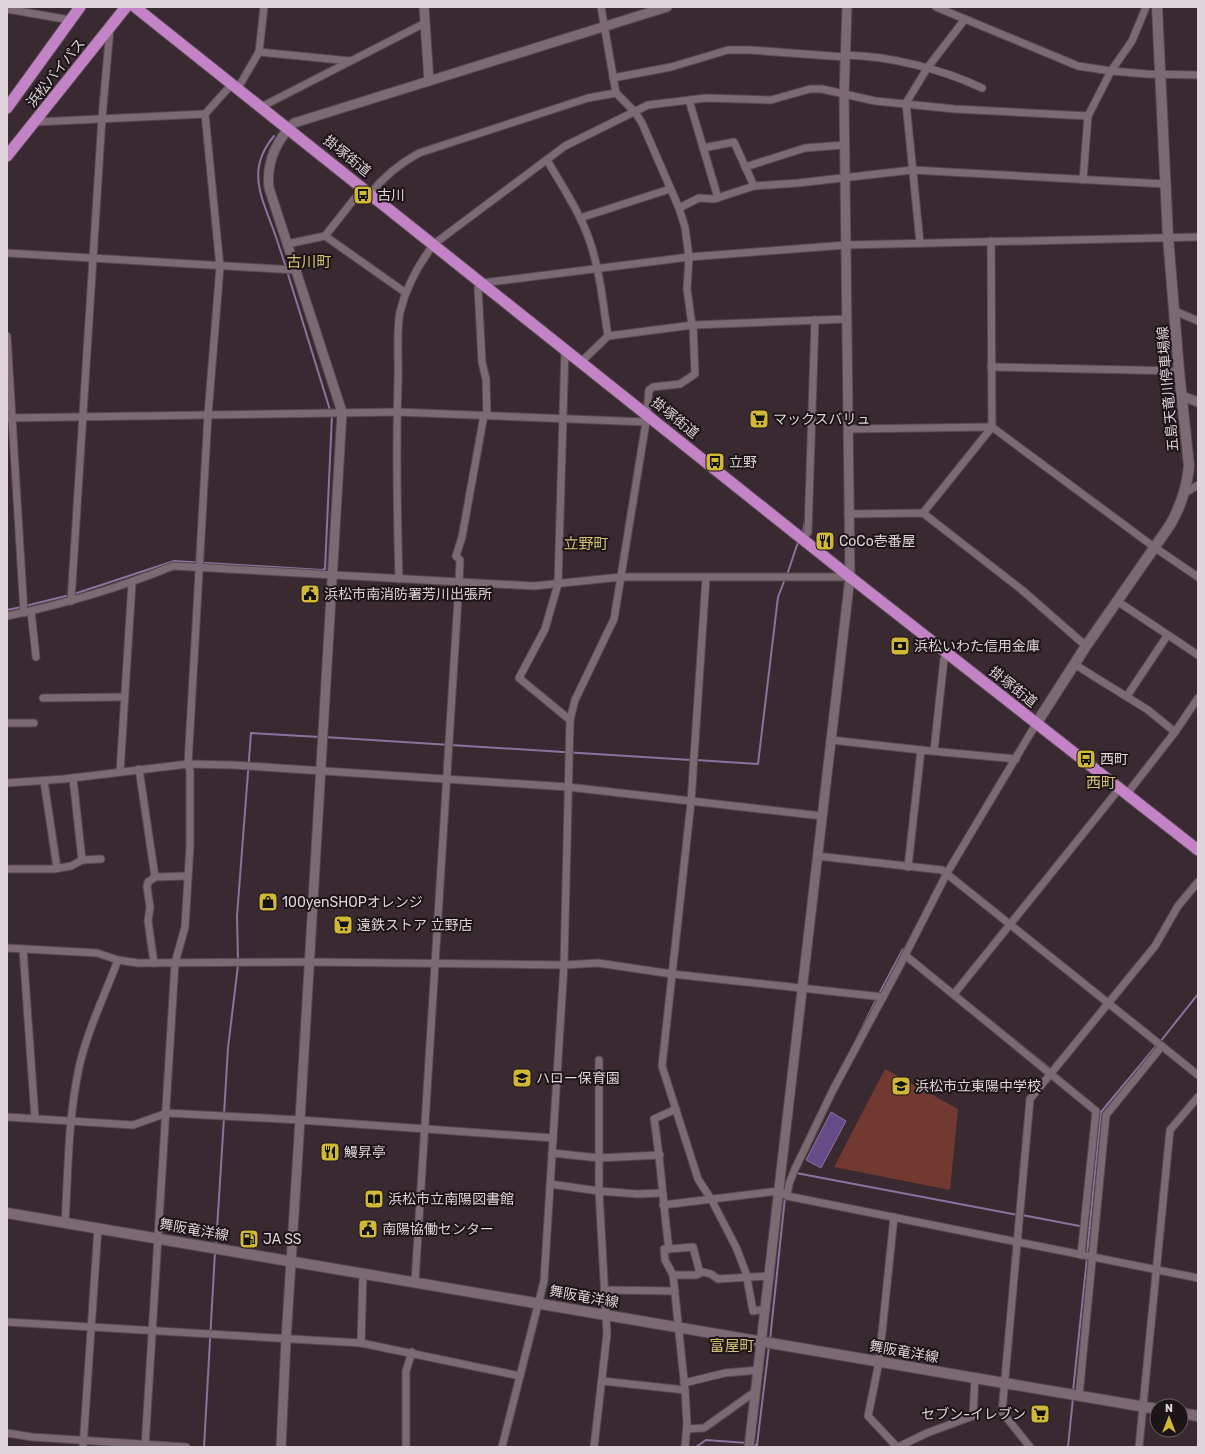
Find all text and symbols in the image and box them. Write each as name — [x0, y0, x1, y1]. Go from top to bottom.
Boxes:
street label: 浜松バイパス — [23, 35, 89, 111]
street label: 掛塚街道 — [320, 132, 374, 180]
bus stop icon: 古川 — [352, 184, 374, 206]
place label: 古川 — [377, 187, 405, 204]
district label: 古川町 — [286, 253, 332, 271]
street label: 五島天竜川停車場線 — [1154, 325, 1182, 453]
street label: 掛塚街道 — [648, 394, 702, 442]
supermarket icon: マックスバリュ — [748, 408, 770, 430]
place label: マックスバリュ — [773, 411, 871, 428]
bus stop icon: 立野 — [704, 451, 726, 473]
place label: 立野 — [729, 454, 757, 471]
restaurant icon: CoCo壱番屋 — [814, 530, 836, 552]
place label: CoCo壱番屋 — [839, 533, 916, 550]
district label: 立野町 — [563, 535, 609, 553]
public building icon: 浜松市南消防署芳川出張所 — [299, 583, 321, 605]
place label: 浜松市南消防署芳川出張所 — [324, 586, 492, 603]
bank icon: 浜松いわた信用金庫 — [889, 635, 911, 657]
place label: 浜松いわた信用金庫 — [914, 638, 1040, 655]
street label: 掛塚街道 — [986, 663, 1040, 711]
bus stop icon: 西町 — [1075, 748, 1097, 770]
place label: 西町 — [1100, 751, 1128, 768]
district label: 西町 — [1086, 774, 1116, 792]
shop icon: 100yenSHOPオレンジ — [257, 891, 279, 913]
place label: 100yenSHOPオレンジ — [282, 894, 423, 911]
supermarket icon: 遠鉄ストア 立野店 — [332, 914, 354, 936]
place label: 遠鉄ストア 立野店 — [357, 917, 472, 934]
school or university icon: ハロー保育園 — [511, 1067, 533, 1089]
place label: ハロー保育園 — [536, 1070, 620, 1087]
school or university icon: 浜松市立東陽中学校 — [890, 1075, 912, 1097]
place label: 浜松市立東陽中学校 — [915, 1078, 1041, 1095]
restaurant icon: 鰻昇亭 — [319, 1141, 341, 1163]
place label: 鰻昇亭 — [344, 1144, 386, 1161]
library icon: 浜松市立南陽図書館 — [363, 1188, 385, 1210]
place label: 浜松市立南陽図書館 — [388, 1191, 514, 1208]
street label: 舞阪竜洋線 — [158, 1216, 230, 1244]
public building icon: 南陽協働センター — [357, 1218, 379, 1240]
place label: 南陽協働センター — [382, 1221, 494, 1238]
fuel station icon: JA SS — [238, 1228, 260, 1250]
place label: JA SS — [263, 1231, 302, 1248]
street label: 舞阪竜洋線 — [548, 1283, 620, 1311]
district label: 富屋町 — [709, 1337, 755, 1355]
street label: 舞阪竜洋線 — [868, 1338, 940, 1366]
north arrow — [1149, 1398, 1189, 1438]
text: N — [1165, 1402, 1173, 1415]
supermarket icon: セブン-イレブン — [1029, 1403, 1051, 1425]
place label: セブン-イレブン — [921, 1406, 1026, 1423]

